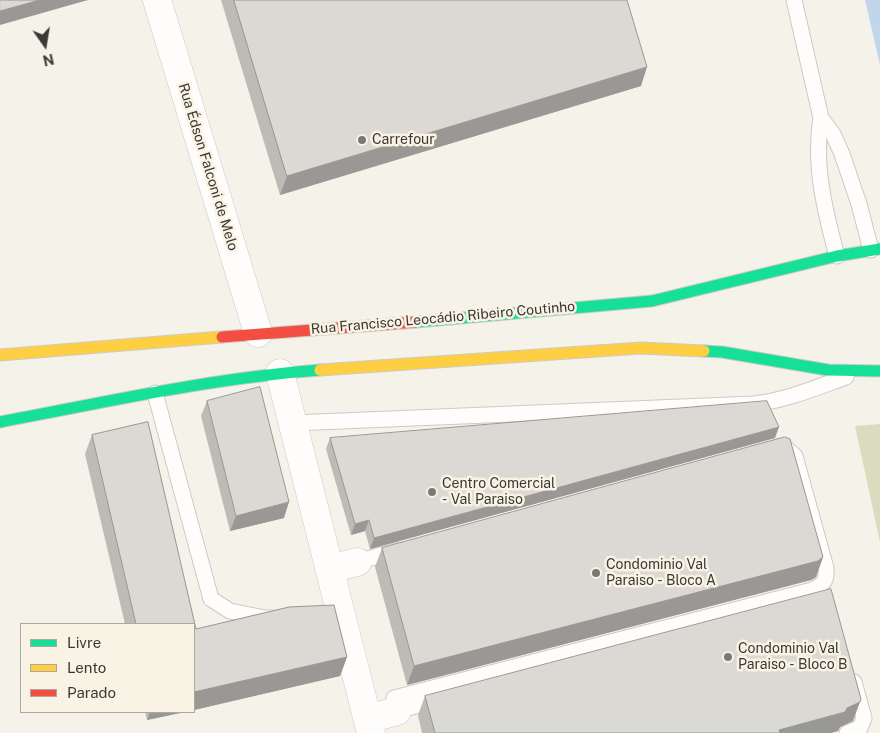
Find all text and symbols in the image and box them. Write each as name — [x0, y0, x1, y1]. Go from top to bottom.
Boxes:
north arrow — [20, 20, 70, 70]
text: N — [41, 51, 56, 69]
street label: Rua Édson Falconi de Melo — [175, 81, 241, 253]
place label: Carrefour — [372, 132, 435, 148]
marker: Carrefour — [356, 134, 368, 146]
street label: Rua Francisco Leocádio Ribeiro Coutinho — [310, 298, 576, 338]
place label: Centro Comercial - Val Paraiso — [442, 476, 555, 508]
marker: Centro Comercial - Val Paraiso — [426, 486, 438, 498]
place label: Condominio Val Paraiso - Bloco A — [606, 557, 716, 590]
marker: Condominio Val Paraiso - Bloco A — [590, 567, 602, 579]
legend — [20, 623, 195, 713]
text: Livre — [67, 634, 101, 651]
place label: Condominio Val Paraiso - Bloco B — [738, 641, 848, 674]
marker: Condominio Val Paraiso - Bloco B — [722, 651, 734, 663]
text: Lento — [67, 659, 106, 676]
text: Parado — [67, 684, 116, 701]

